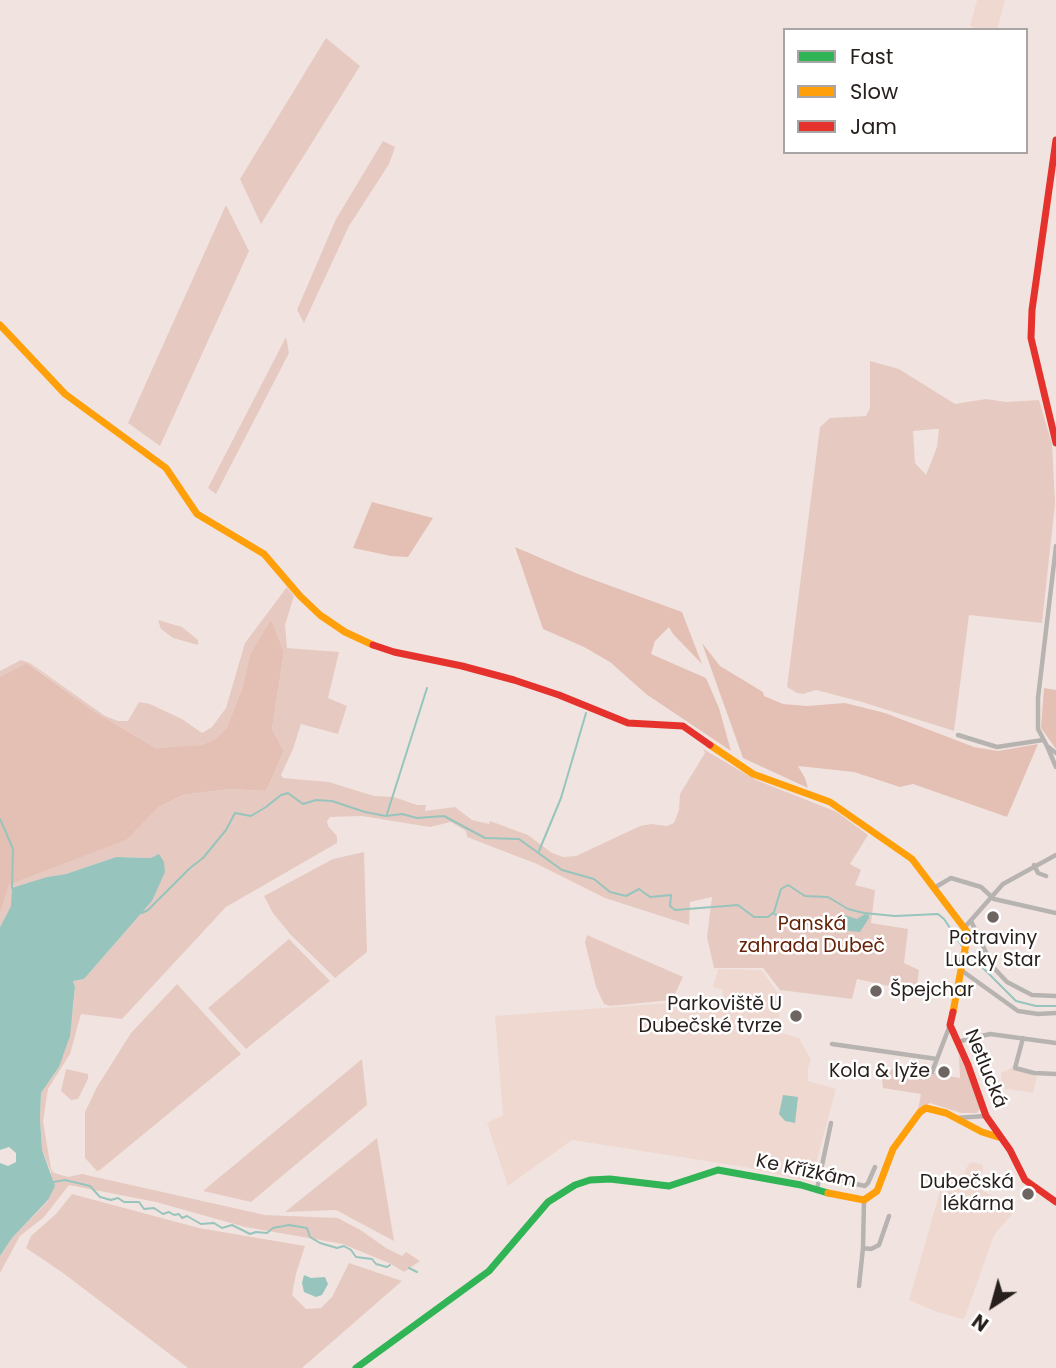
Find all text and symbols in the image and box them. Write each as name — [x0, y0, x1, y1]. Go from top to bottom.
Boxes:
legend — [783, 28, 1028, 154]
text: Fast — [850, 42, 893, 71]
text: Slow — [850, 77, 898, 106]
text: Jam — [850, 112, 897, 141]
marker: Potraviny Lucky Star — [985, 909, 1001, 925]
park label: Panská zahrada Dubeč — [739, 914, 885, 958]
place label: Potraviny Lucky Star — [945, 928, 1041, 972]
place label: Špejchar — [890, 980, 974, 1002]
marker: Špejchar — [868, 983, 884, 999]
place label: Parkoviště U Dubečské tvrze — [639, 994, 782, 1038]
marker: Parkoviště U Dubečské tvrze — [788, 1008, 804, 1024]
street label: Netlucká — [959, 1026, 1011, 1112]
place label: Kola & lyže — [829, 1061, 930, 1083]
marker: Kola & lyže — [936, 1064, 952, 1080]
street label: Ke Křížkám — [754, 1150, 858, 1194]
place label: Dubečská lékárna — [920, 1172, 1014, 1216]
marker: Dubečská lékárna — [1020, 1186, 1036, 1202]
north arrow — [958, 1270, 1028, 1340]
text: N — [967, 1307, 994, 1338]

